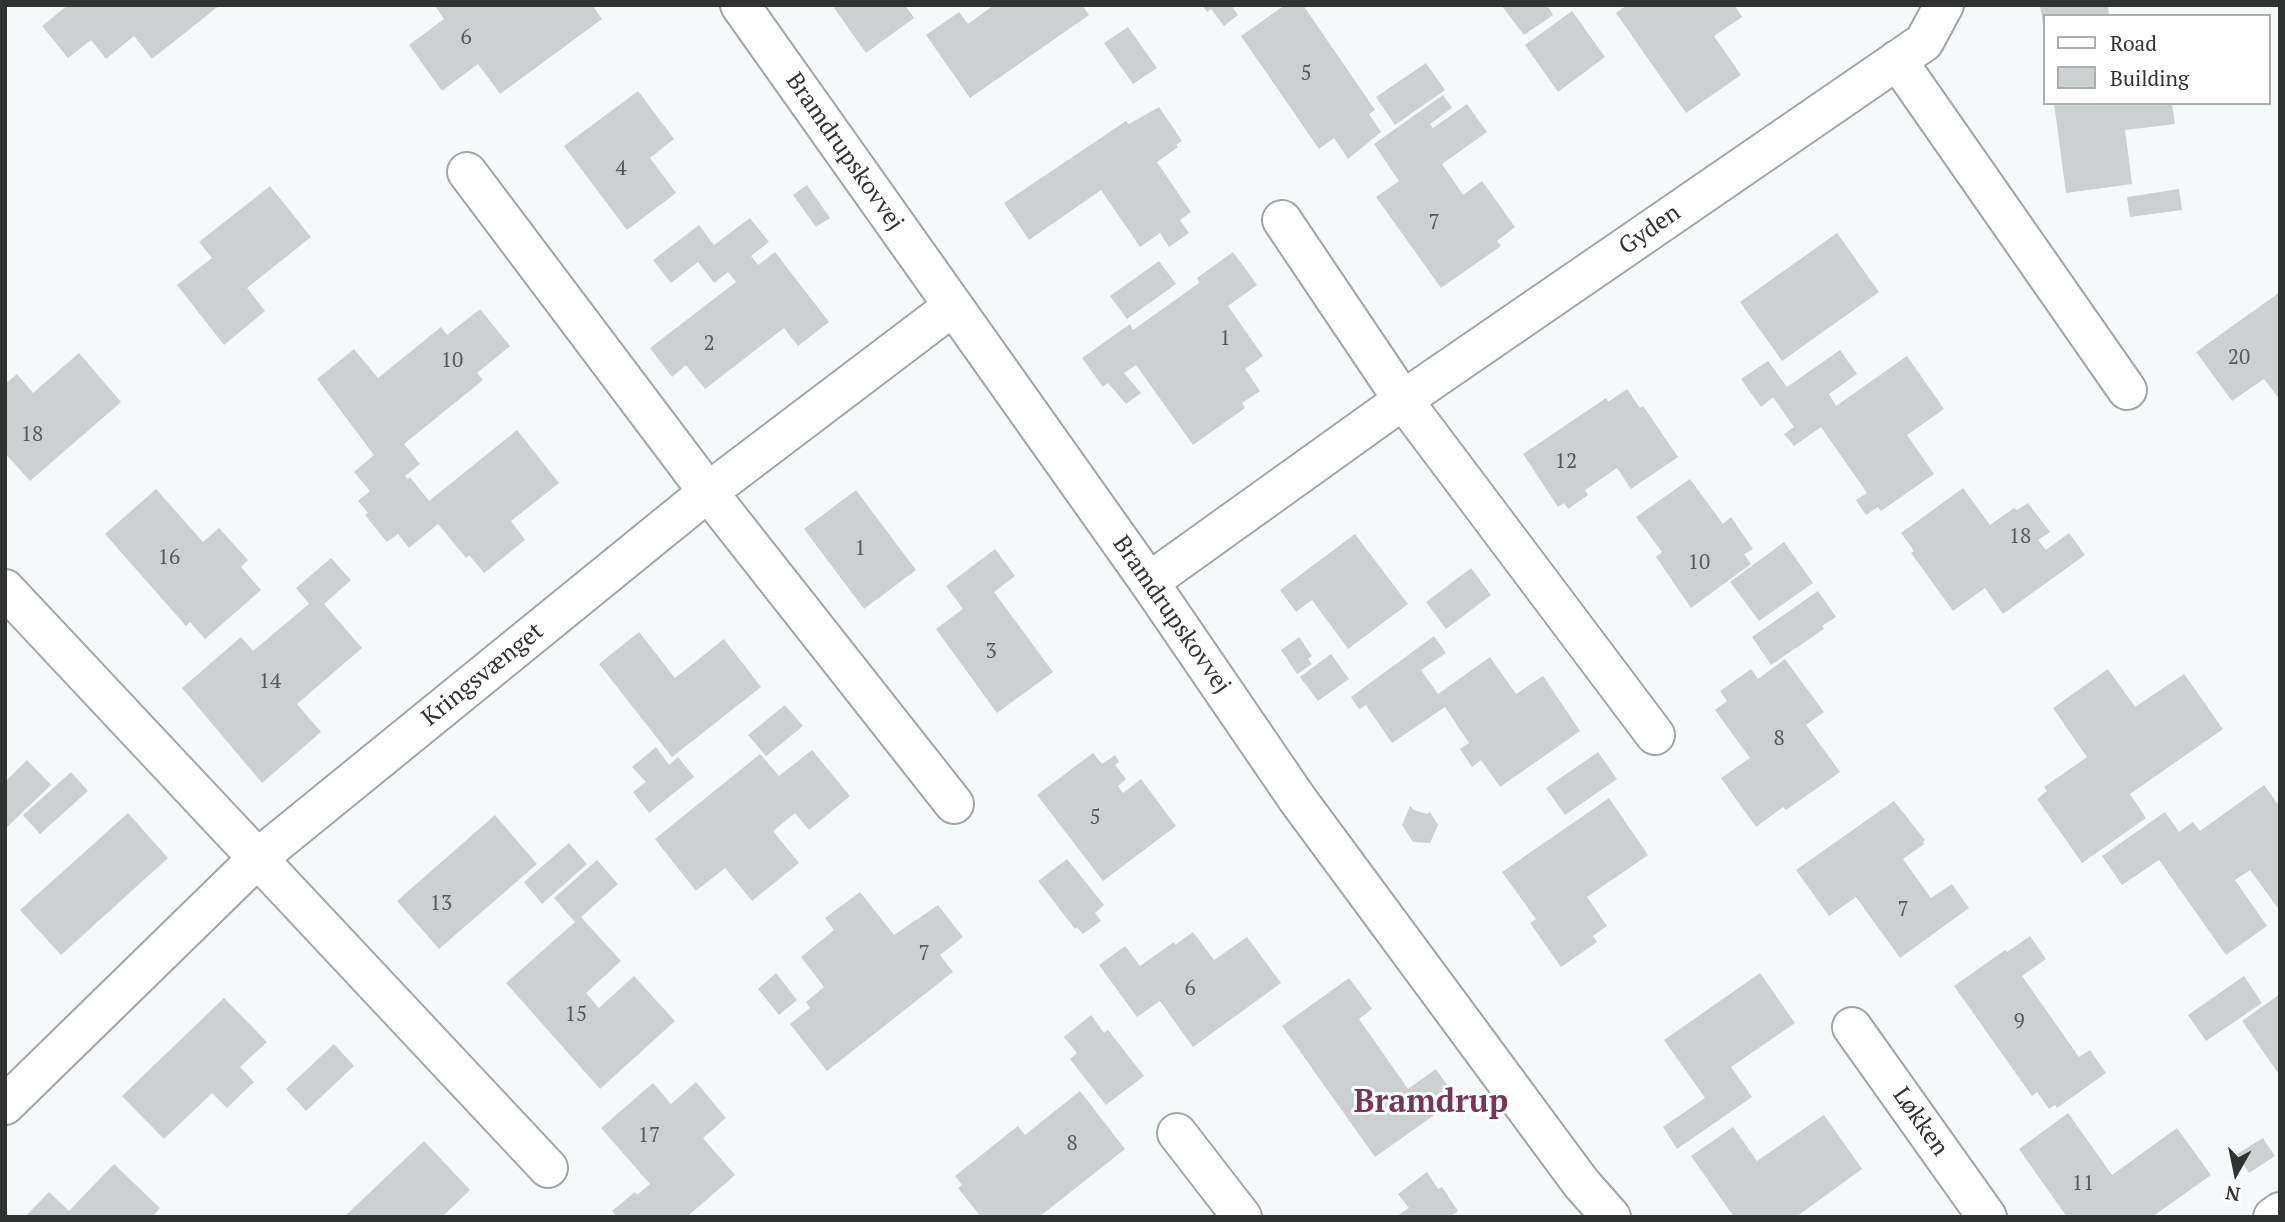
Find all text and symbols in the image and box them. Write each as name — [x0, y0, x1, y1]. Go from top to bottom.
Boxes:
legend — [2044, 14, 2271, 105]
house number: 6 — [460, 25, 472, 51]
text: Road — [2110, 29, 2157, 57]
house number: 5 — [1300, 61, 1312, 87]
text: Building — [2110, 64, 2189, 92]
street label: Bramdrupskovvej — [779, 68, 909, 236]
house number: 4 — [615, 156, 627, 182]
street label: Gyden — [1614, 199, 1686, 261]
house number: 7 — [1428, 210, 1440, 236]
house number: 1 — [1219, 326, 1231, 352]
house number: 2 — [703, 331, 715, 357]
house number: 20 — [2228, 345, 2250, 371]
house number: 10 — [441, 348, 463, 374]
house number: 18 — [21, 422, 43, 448]
house number: 12 — [1555, 449, 1577, 475]
house number: 18 — [2009, 524, 2031, 550]
street label: Bramdrupskovvej — [1106, 531, 1236, 699]
house number: 1 — [854, 536, 866, 562]
house number: 16 — [158, 545, 180, 571]
house number: 10 — [1688, 550, 1710, 576]
street label: Kringsvænget — [416, 617, 550, 733]
house number: 3 — [985, 639, 997, 665]
house number: 14 — [259, 669, 281, 695]
house number: 8 — [1773, 726, 1785, 752]
house number: 5 — [1089, 805, 1101, 831]
house number: 13 — [430, 891, 452, 917]
house number: 7 — [1897, 897, 1909, 923]
house number: 7 — [918, 941, 930, 967]
house number: 6 — [1184, 976, 1196, 1002]
house number: 15 — [565, 1002, 587, 1028]
house number: 9 — [2013, 1009, 2025, 1035]
street label: Løkken — [1886, 1082, 1954, 1162]
district label: Bramdrup — [1354, 1084, 1508, 1122]
house number: 17 — [638, 1123, 660, 1149]
house number: 8 — [1066, 1131, 1078, 1157]
north arrow — [2201, 1138, 2271, 1208]
house number: 11 — [2072, 1171, 2094, 1197]
text: N — [2224, 1181, 2242, 1208]

